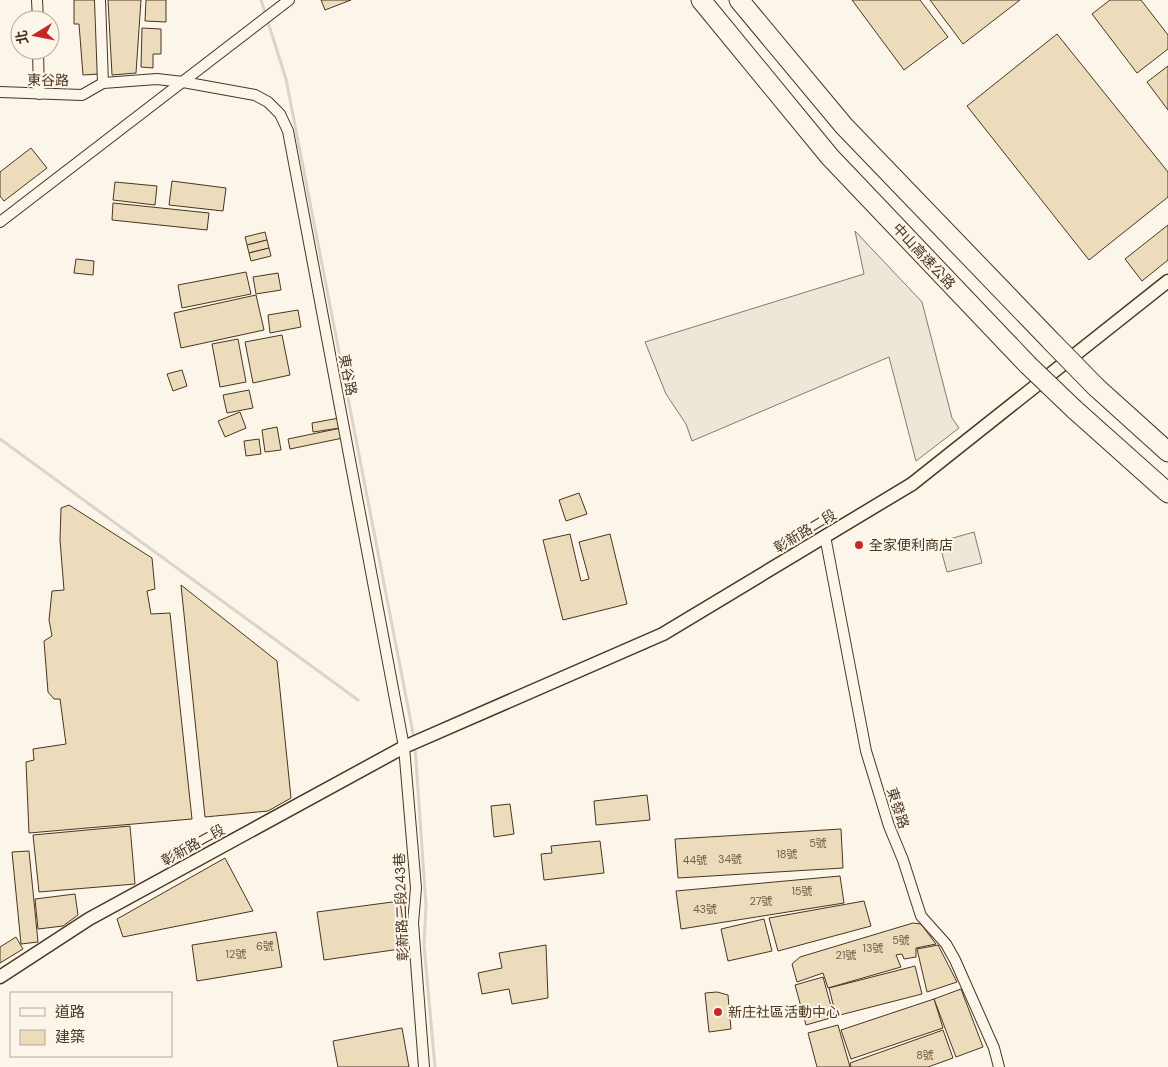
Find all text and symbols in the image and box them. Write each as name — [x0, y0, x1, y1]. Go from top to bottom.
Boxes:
north arrow — [10, 10, 60, 60]
text: 北 — [12, 29, 32, 46]
street label: 東谷路 — [27, 71, 69, 89]
street label: 中山高速公路 — [889, 219, 959, 293]
street label: 東谷路 — [335, 353, 361, 397]
street label: 彰新路二段 — [770, 505, 840, 557]
place label: 全家便利商店 — [869, 536, 953, 554]
marker: 全家便利商店 — [853, 539, 865, 551]
street label: 東發路 — [883, 785, 913, 831]
street label: 彰新路二段 — [158, 820, 228, 870]
house number: 5號 — [809, 836, 827, 850]
house number: 18號 — [776, 847, 798, 861]
street label: 彰新路二段243巷 — [390, 852, 412, 962]
house number: 34號 — [718, 852, 742, 866]
house number: 44號 — [683, 853, 707, 867]
house number: 15號 — [791, 884, 813, 898]
house number: 27號 — [749, 894, 773, 908]
house number: 43號 — [693, 902, 717, 916]
house number: 5號 — [892, 933, 910, 947]
house number: 6號 — [256, 939, 274, 953]
house number: 13號 — [863, 941, 883, 955]
house number: 12號 — [226, 947, 246, 961]
house number: 21號 — [836, 948, 856, 962]
legend — [10, 992, 172, 1057]
text: 道路 — [55, 1002, 85, 1022]
place label: 新庄社區活動中心 — [728, 1003, 840, 1021]
marker: 新庄社區活動中心 — [712, 1006, 724, 1018]
text: 建築 — [55, 1027, 85, 1047]
house number: 8號 — [916, 1048, 934, 1062]

